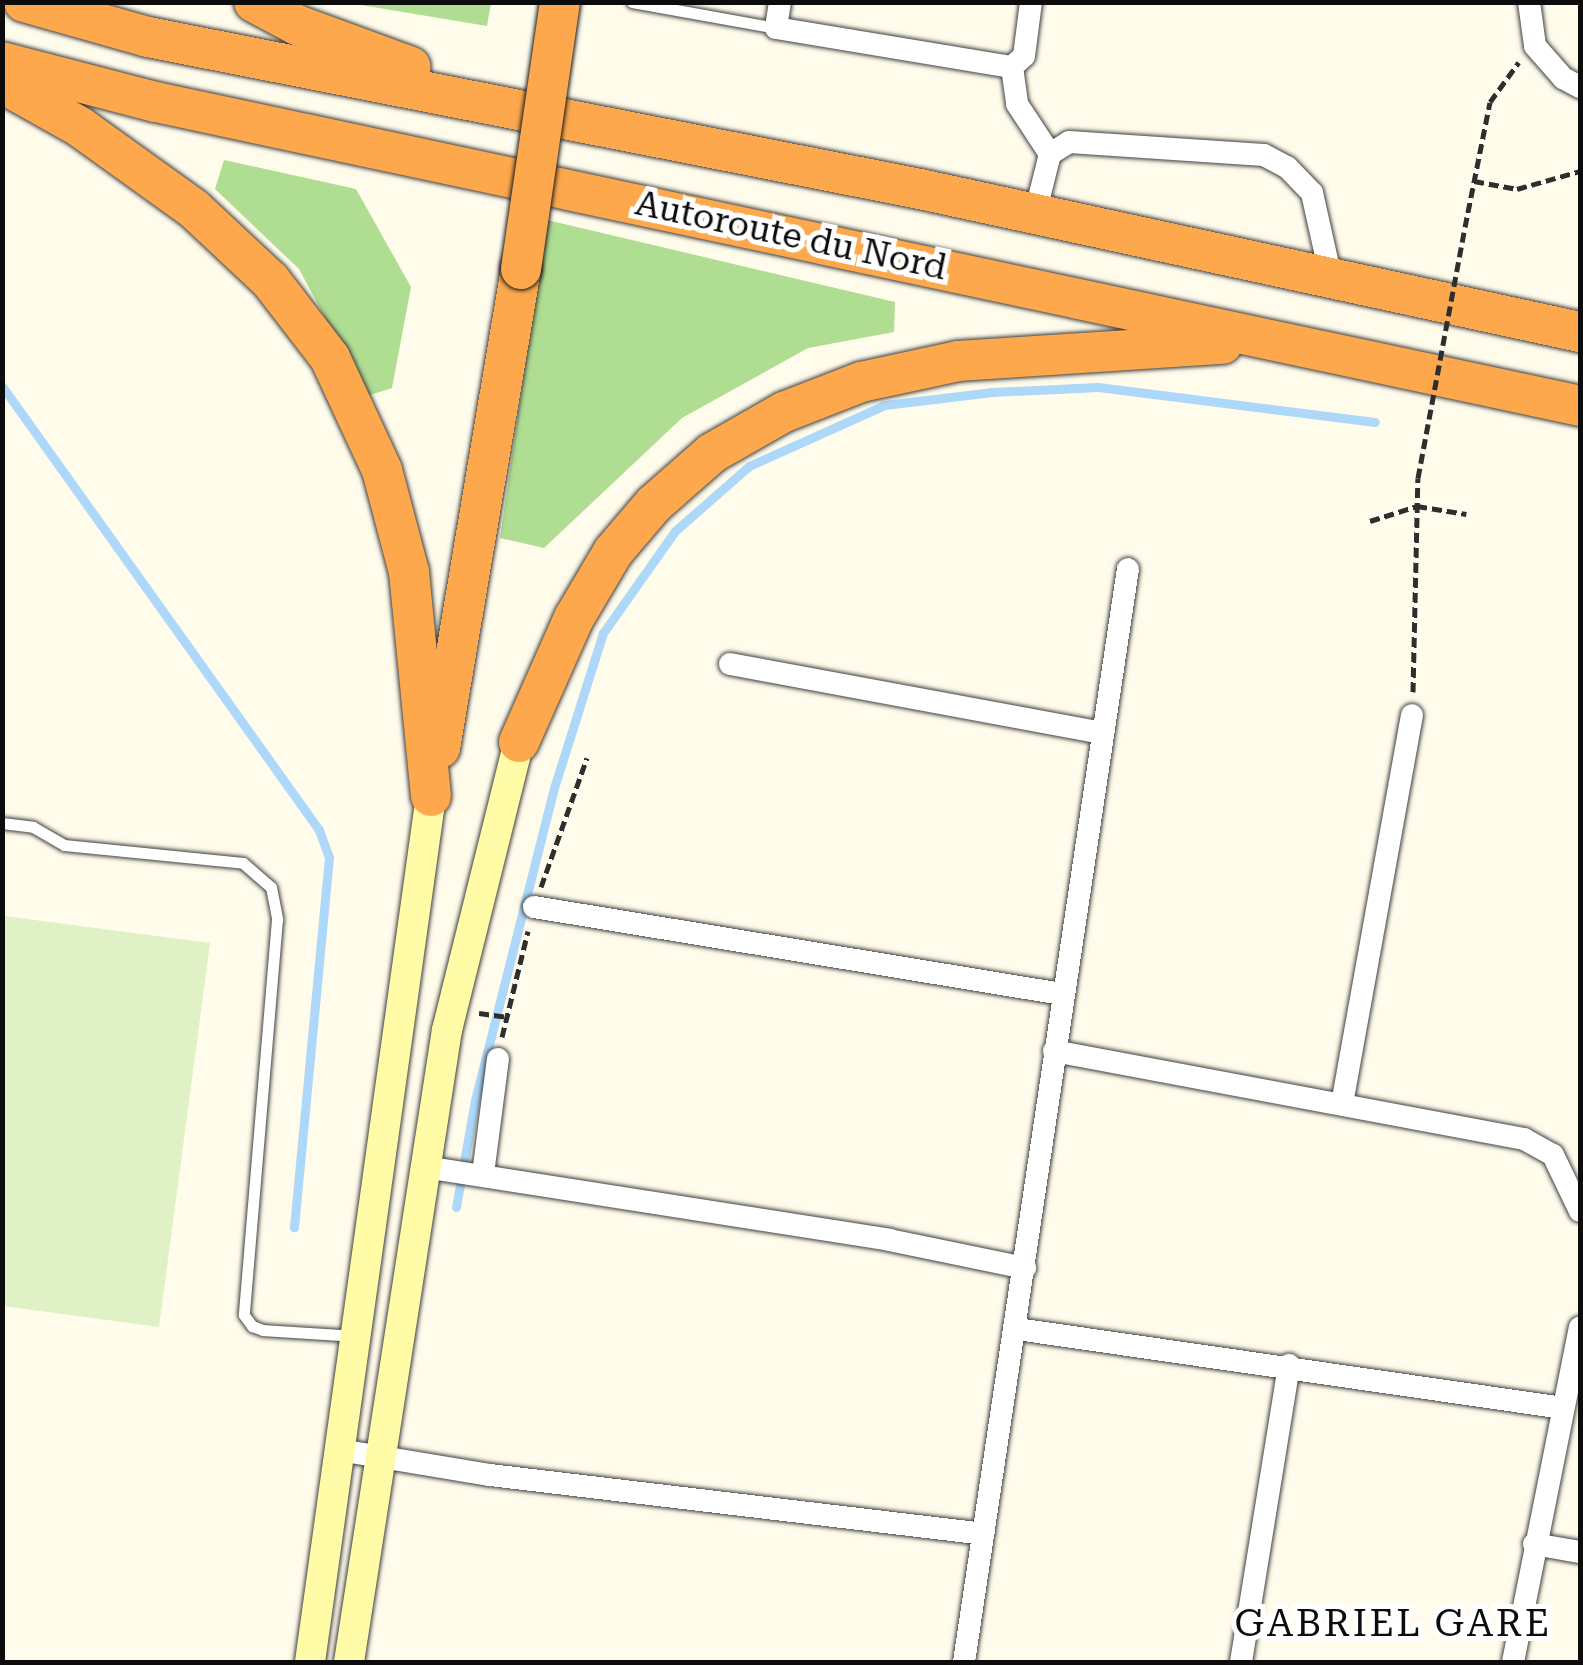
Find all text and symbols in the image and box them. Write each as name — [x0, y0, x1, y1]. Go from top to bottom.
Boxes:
street label: Autoroute du Nord — [632, 183, 950, 289]
district label: GABRIEL GARE — [1235, 1601, 1551, 1647]

